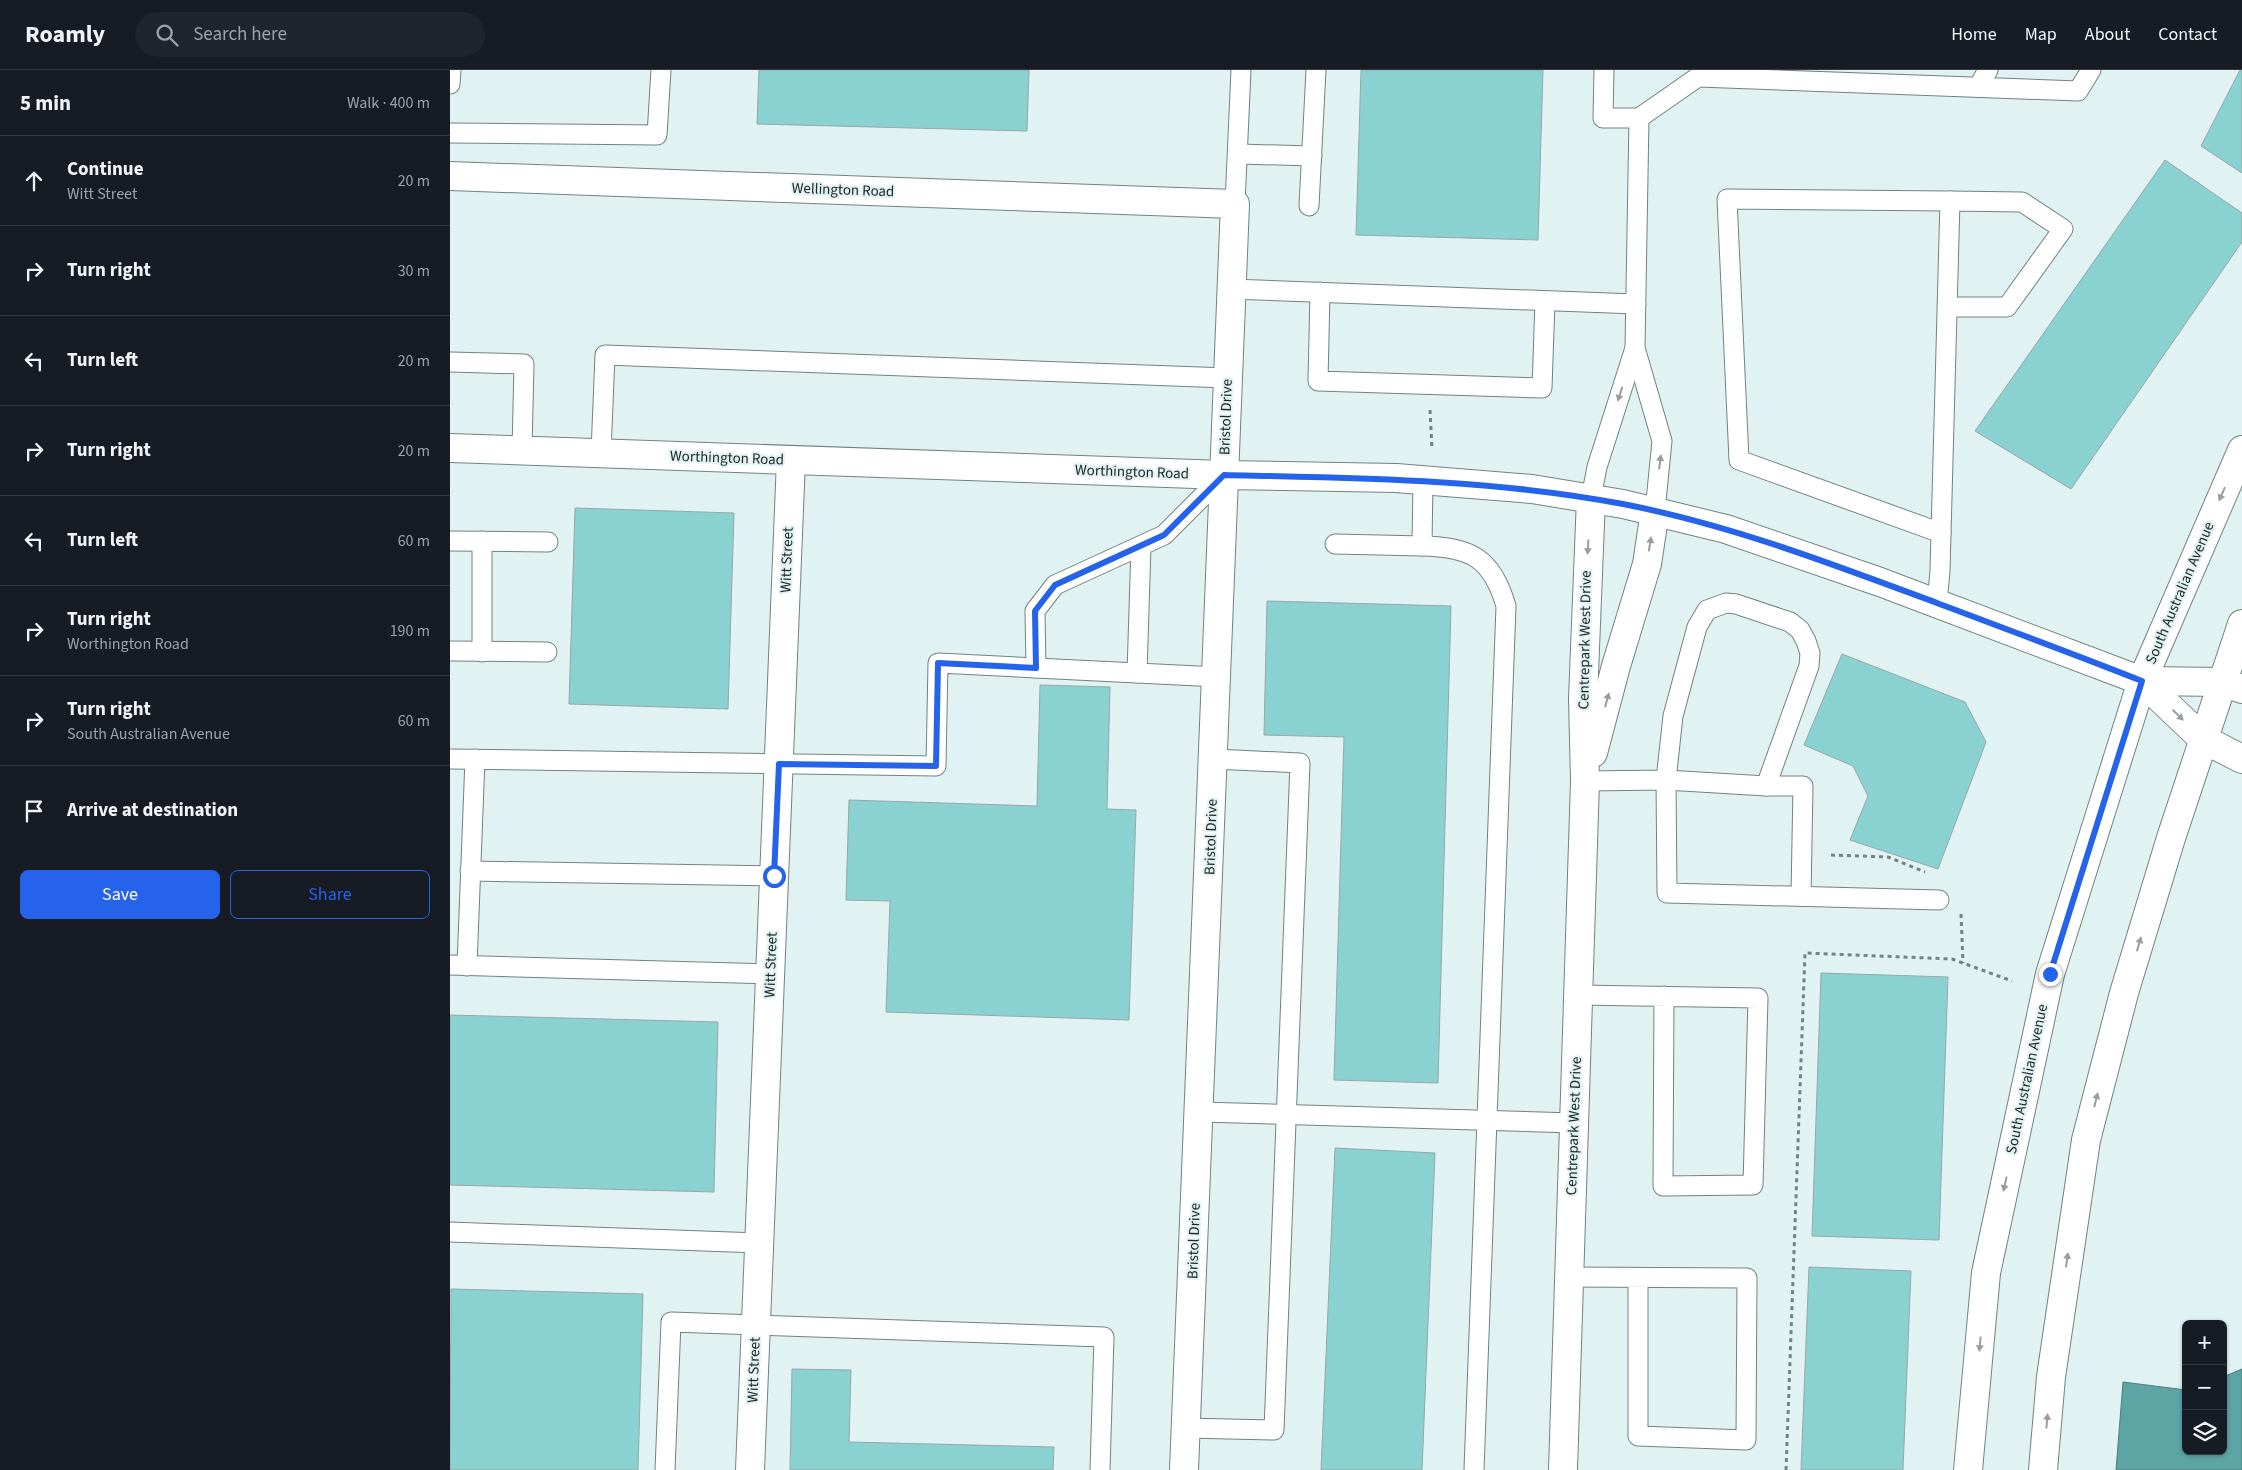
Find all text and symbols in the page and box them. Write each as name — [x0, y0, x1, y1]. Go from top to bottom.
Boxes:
search box — [135, 12, 485, 57]
text: Roamly — [25, 17, 105, 52]
icon: search — [153, 21, 181, 49]
text: Search here — [193, 21, 287, 48]
text: Home — [1951, 22, 1997, 47]
text: Map — [2025, 22, 2057, 47]
text: About — [2085, 22, 2130, 47]
text: Contact — [2158, 22, 2217, 47]
text: 5 min — [20, 88, 71, 118]
text: Walk · 400 m — [347, 92, 430, 114]
text: Continue — [67, 156, 144, 183]
icon: ahead — [20, 167, 48, 195]
text: 20 m — [398, 170, 430, 192]
street label: Wellington Road — [791, 178, 895, 202]
text: Witt Street — [67, 183, 137, 205]
icon: right — [20, 257, 48, 285]
text: Turn right — [67, 257, 151, 284]
text: 30 m — [398, 260, 430, 282]
icon: left — [20, 347, 48, 375]
text: Turn left — [67, 347, 138, 374]
text: 20 m — [398, 350, 430, 372]
street label: Bristol Drive — [1214, 379, 1238, 455]
one-way arrow — [1616, 387, 1623, 402]
icon: right — [20, 437, 48, 465]
text: Turn right — [67, 437, 151, 464]
text: 20 m — [398, 440, 430, 462]
street label: Worthington Road — [670, 446, 784, 470]
one-way arrow — [1656, 454, 1664, 470]
street label: Worthington Road — [1075, 460, 1189, 484]
one-way arrow — [2218, 487, 2226, 501]
street label: South Australian Avenue — [2140, 519, 2220, 667]
icon: left — [20, 527, 48, 555]
text: Turn left — [67, 527, 138, 554]
street label: Witt Street — [775, 527, 799, 593]
text: 60 m — [398, 530, 430, 552]
one-way arrow — [1647, 536, 1655, 552]
one-way arrow — [1583, 539, 1591, 555]
street label: Centrepark West Drive — [1573, 570, 1597, 710]
text: Turn right — [67, 606, 151, 633]
icon: right — [20, 617, 48, 645]
text: 190 m — [390, 620, 430, 642]
text: Worthington Road — [67, 633, 189, 655]
one-way arrow — [1603, 693, 1611, 708]
text: Turn right — [67, 696, 151, 723]
icon: right — [20, 707, 48, 735]
one-way arrow — [2171, 709, 2183, 721]
text: 60 m — [398, 710, 430, 732]
text: South Australian Avenue — [67, 723, 230, 745]
icon: arrive — [20, 797, 48, 825]
text: Arrive at destination — [67, 797, 238, 824]
street label: Bristol Drive — [1199, 799, 1223, 875]
route start — [763, 865, 786, 888]
button: Save — [20, 870, 220, 919]
button: Share — [230, 870, 430, 919]
street label: Witt Street — [759, 932, 783, 998]
one-way arrow — [2135, 936, 2143, 951]
route end — [2039, 963, 2062, 986]
street label: South Australian Avenue — [2001, 1002, 2053, 1156]
street label: Centrepark West Drive — [1561, 1056, 1587, 1196]
one-way arrow — [2092, 1093, 2100, 1108]
one-way arrow — [2001, 1176, 2009, 1191]
street label: Bristol Drive — [1182, 1203, 1206, 1279]
one-way arrow — [2064, 1252, 2072, 1268]
map controls — [2182, 1320, 2227, 1455]
button: + — [2182, 1320, 2227, 1365]
one-way arrow — [1976, 1336, 1984, 1352]
street label: Witt Street — [742, 1337, 766, 1403]
button: − — [2182, 1365, 2227, 1410]
button: layers — [2182, 1410, 2227, 1455]
one-way arrow — [2043, 1413, 2051, 1429]

